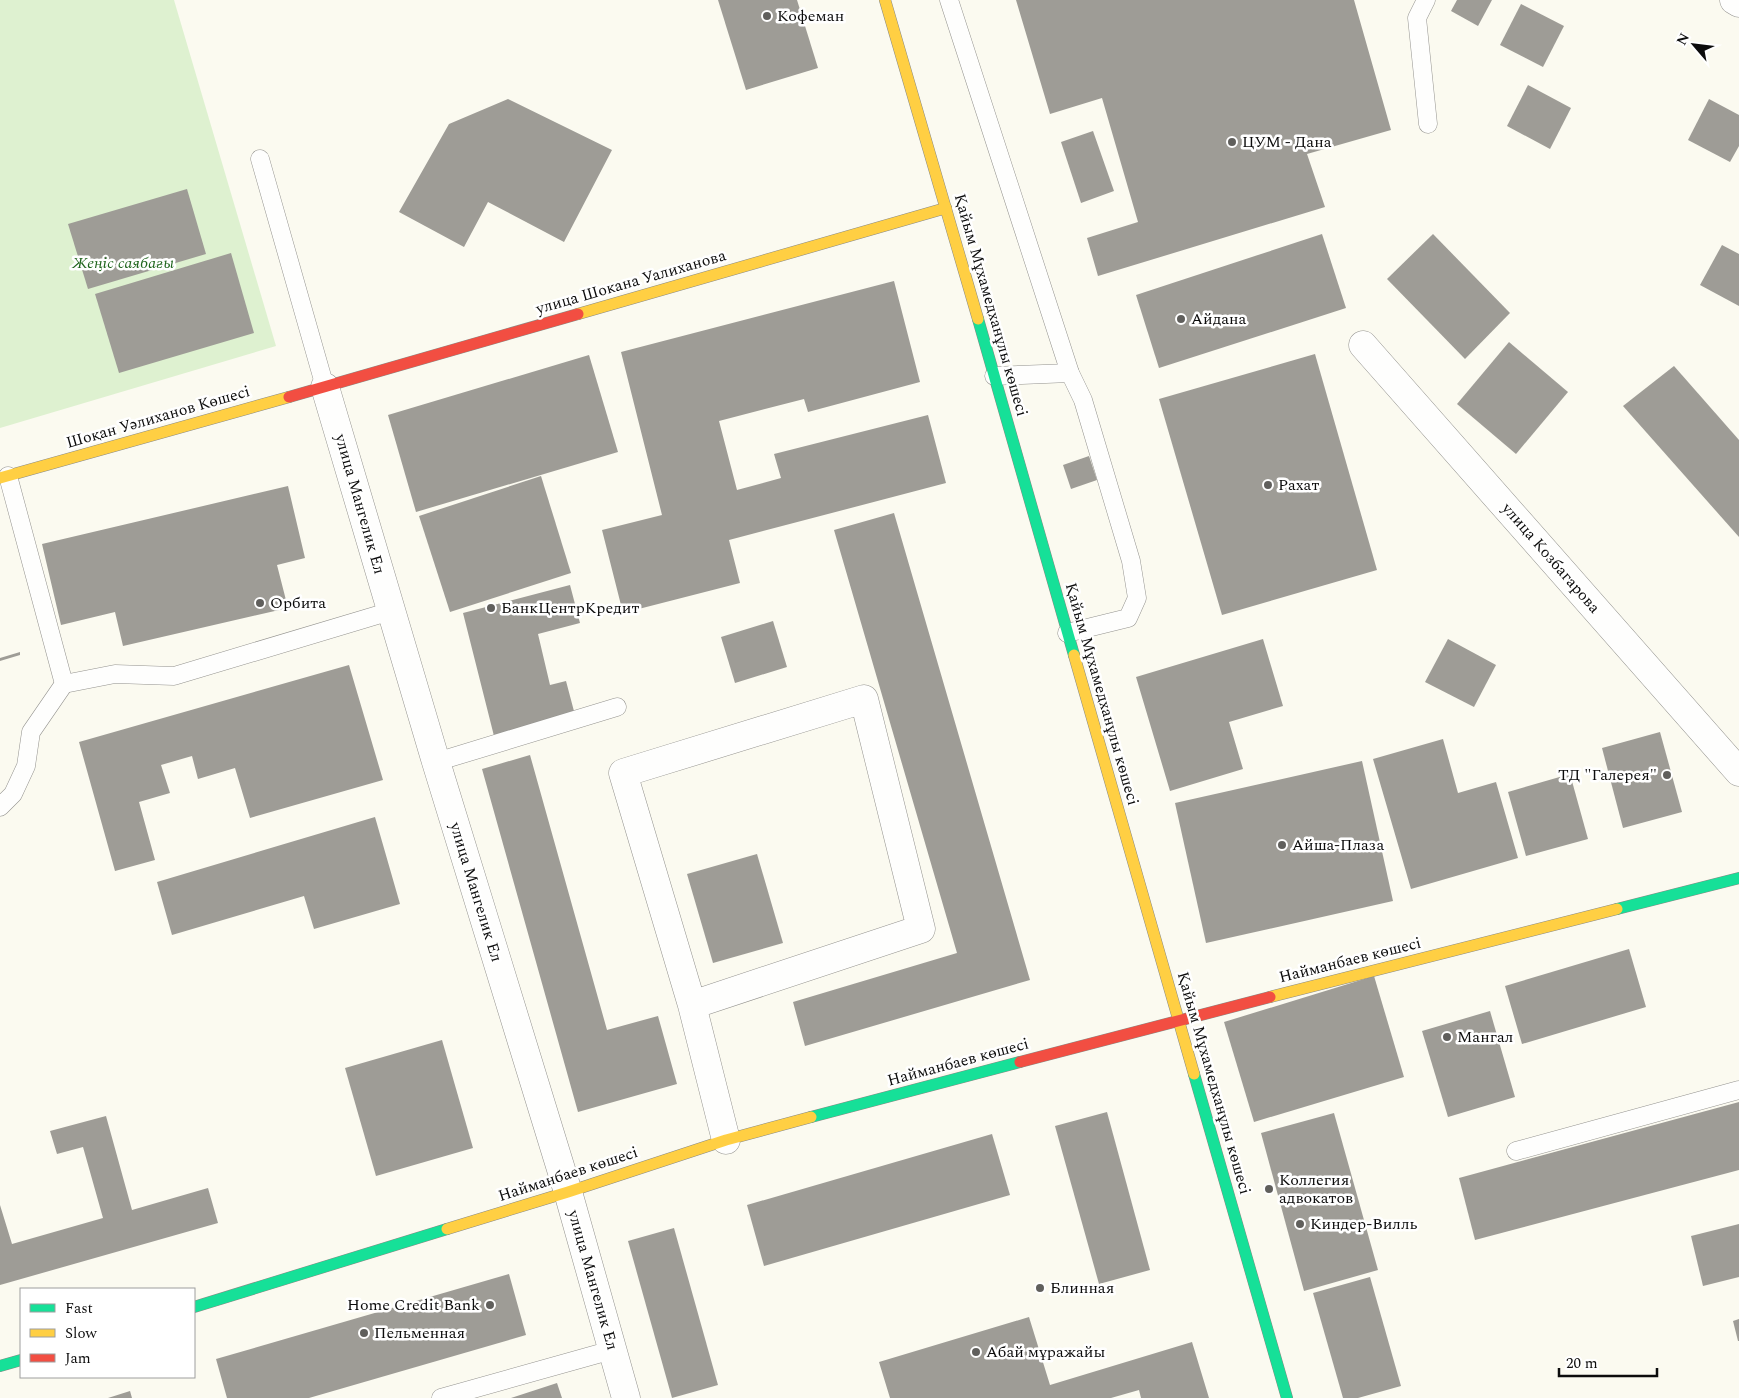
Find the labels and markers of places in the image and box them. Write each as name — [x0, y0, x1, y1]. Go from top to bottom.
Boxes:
place label: Кофеман — [777, 4, 844, 28]
marker: Кофеман — [761, 10, 773, 22]
place label: ЦУМ - Дана — [1242, 130, 1332, 154]
marker: ЦУМ - Дана — [1226, 136, 1238, 148]
place label: Айдана — [1191, 307, 1247, 331]
marker: Айдана — [1175, 313, 1187, 325]
place label: Рахат — [1278, 473, 1319, 497]
marker: Рахат — [1262, 479, 1274, 491]
place label: Орбита — [270, 591, 326, 615]
place label: БанкЦентрКредит — [501, 596, 639, 620]
marker: Орбита — [254, 597, 266, 609]
marker: БанкЦентрКредит — [485, 602, 497, 614]
place label: ТД "Галерея" — [1558, 763, 1657, 787]
marker: ТД "Галерея" — [1661, 769, 1673, 781]
place label: Айша-Плаза — [1292, 833, 1384, 857]
marker: Айша-Плаза — [1276, 839, 1288, 851]
place label: Мангал — [1457, 1025, 1513, 1049]
marker: Мангал — [1441, 1031, 1453, 1043]
place label: Коллегия адвокатов — [1279, 1168, 1353, 1210]
marker: Коллегия адвокатов — [1263, 1183, 1275, 1195]
place label: Киндер-Вилль — [1310, 1212, 1418, 1236]
marker: Киндер-Вилль — [1294, 1218, 1306, 1230]
place label: Блинная — [1050, 1276, 1114, 1300]
marker: Блинная — [1034, 1282, 1046, 1294]
place label: Home Credit Bank — [347, 1293, 480, 1317]
marker: Home Credit Bank — [484, 1299, 496, 1311]
place label: Пельменная — [374, 1321, 465, 1345]
marker: Пельменная — [358, 1327, 370, 1339]
place label: Абай мұражайы — [986, 1340, 1105, 1364]
marker: Абай мұражайы — [970, 1346, 982, 1358]

